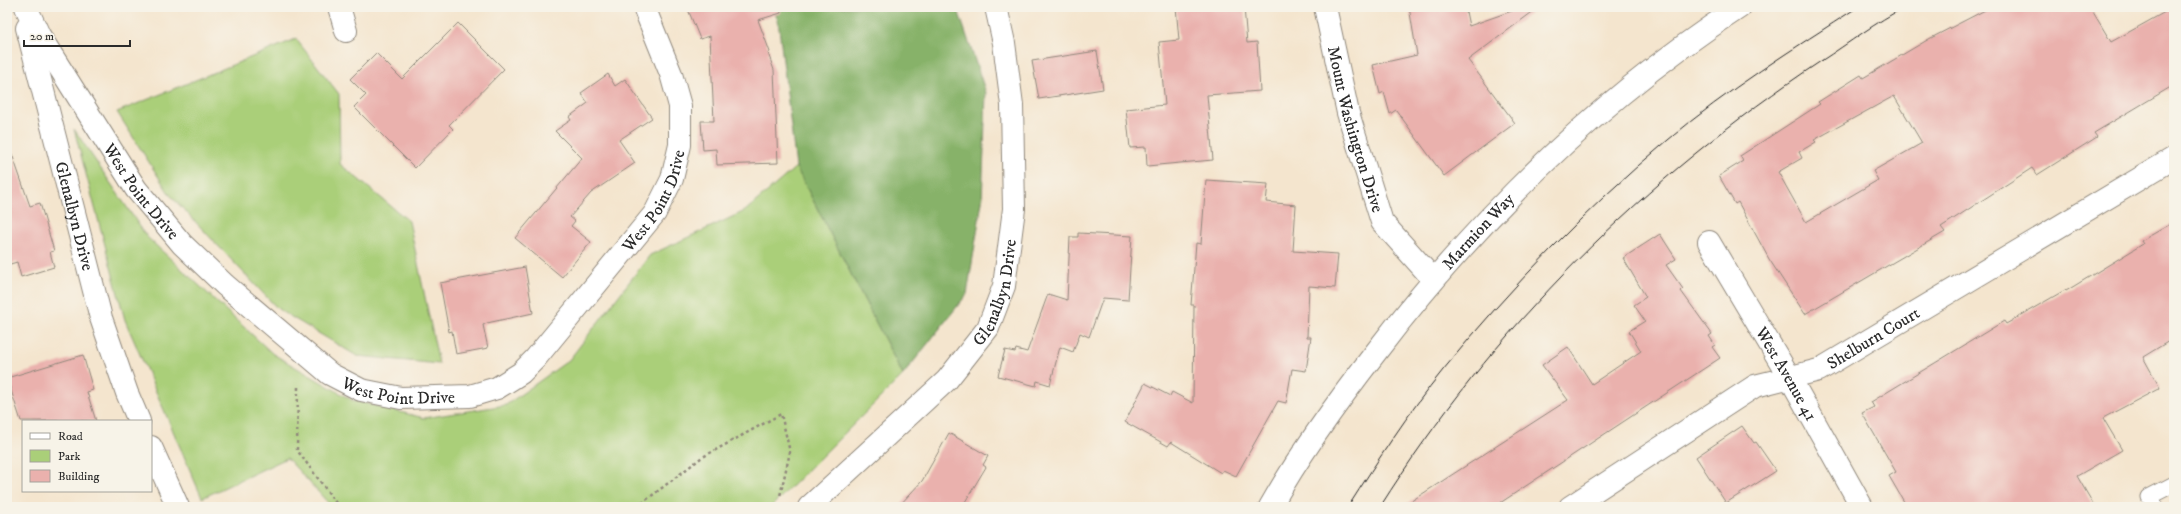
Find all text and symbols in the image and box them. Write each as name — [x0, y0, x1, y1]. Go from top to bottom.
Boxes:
scale bar — [24, 22, 130, 48]
text: 20 m — [30, 29, 54, 44]
street label: Mount Washington Drive — [1322, 44, 1388, 215]
street label: West Point Drive — [98, 139, 184, 245]
street label: West Point Drive — [617, 148, 690, 258]
street label: Glenalbyn Drive — [50, 159, 98, 273]
street label: Marmion Way — [1438, 188, 1520, 275]
street label: Glenalbyn Drive — [968, 238, 1022, 351]
street label: Shelburn Court — [1823, 302, 1925, 375]
street label: West Avenue 41 — [1750, 322, 1822, 425]
street label: West Point Drive — [337, 372, 455, 410]
legend — [22, 420, 152, 492]
text: Road — [58, 429, 83, 444]
text: Park — [58, 449, 80, 464]
text: Building — [58, 469, 99, 484]

